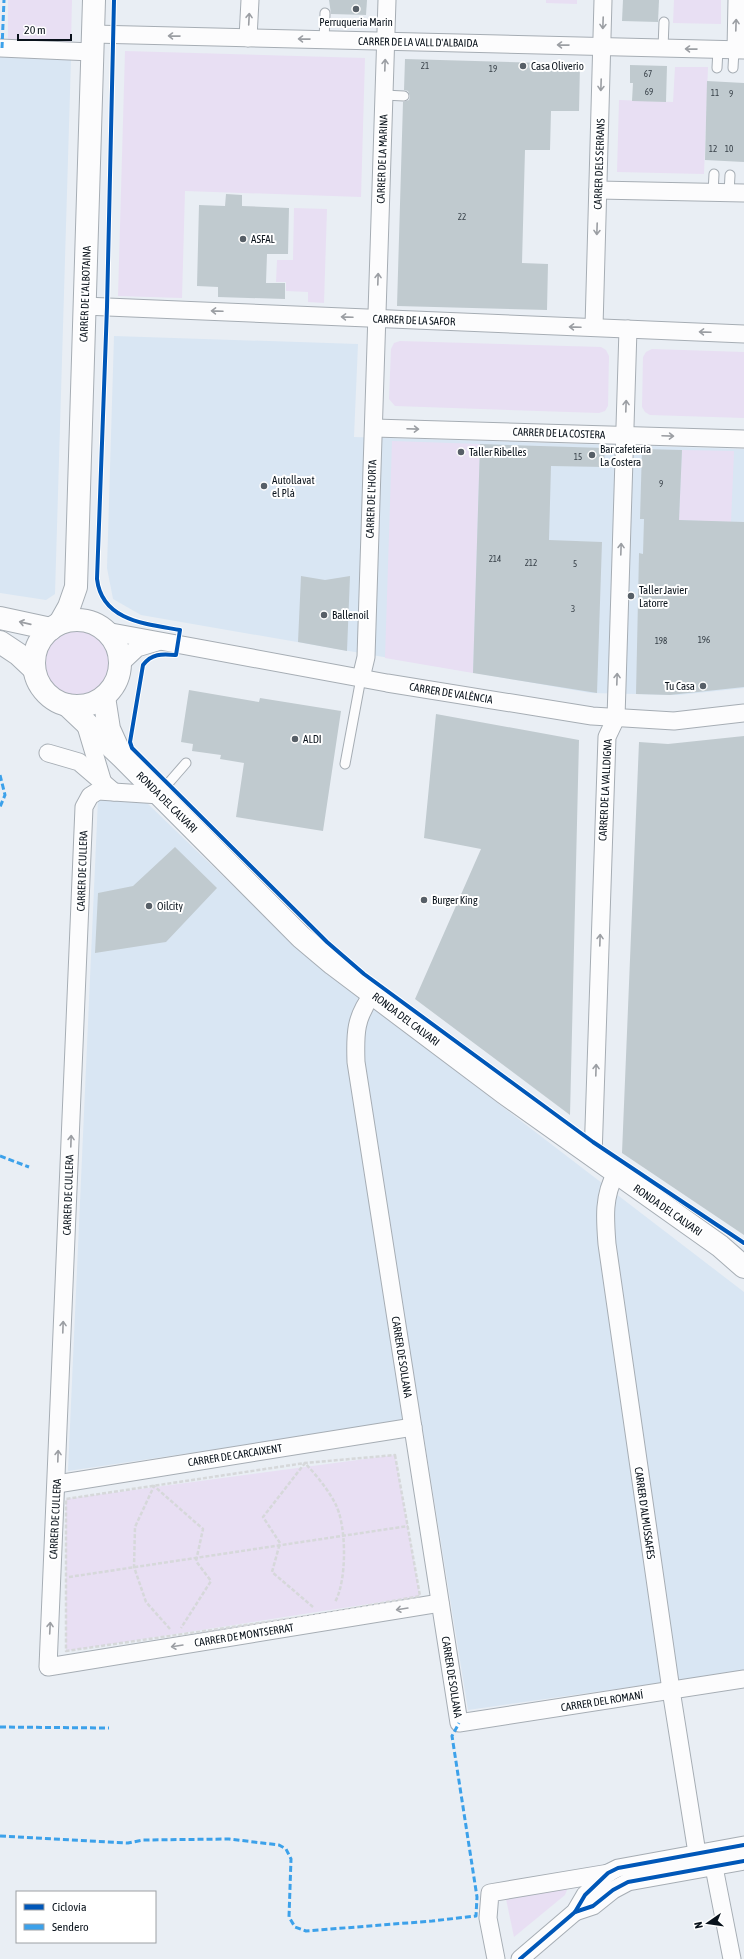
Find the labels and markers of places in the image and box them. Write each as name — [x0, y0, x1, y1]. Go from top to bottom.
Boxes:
marker: Perruqueria Marin — [351, 4, 361, 14]
place label: Perruqueria Marin — [319, 16, 393, 28]
place label: Casa Oliverio — [531, 60, 584, 72]
marker: Casa Oliverio — [518, 61, 528, 71]
place label: ASFAL — [251, 233, 276, 245]
marker: ASFAL — [238, 234, 248, 244]
place label: Bar cafetería La Costera — [600, 443, 651, 468]
place label: Taller Ribelles — [469, 446, 527, 458]
marker: Taller Ribelles — [456, 447, 466, 457]
marker: Bar cafetería La Costera — [587, 450, 597, 460]
place label: Autollavat el Plá — [272, 474, 315, 499]
marker: Autollavat el Plá — [259, 481, 269, 491]
place label: Taller Javier Latorre — [639, 584, 688, 609]
marker: Taller Javier Latorre — [626, 591, 636, 601]
place label: Ballenoil — [332, 609, 369, 621]
marker: Ballenoil — [319, 610, 329, 620]
place label: Tu Casa — [665, 680, 695, 692]
marker: Tu Casa — [698, 681, 708, 691]
place label: ALDI — [303, 733, 322, 745]
marker: ALDI — [290, 734, 300, 744]
place label: Burger King — [432, 894, 478, 906]
marker: Burger King — [419, 895, 429, 905]
place label: Oilcity — [157, 900, 184, 912]
marker: Oilcity — [144, 901, 154, 911]

